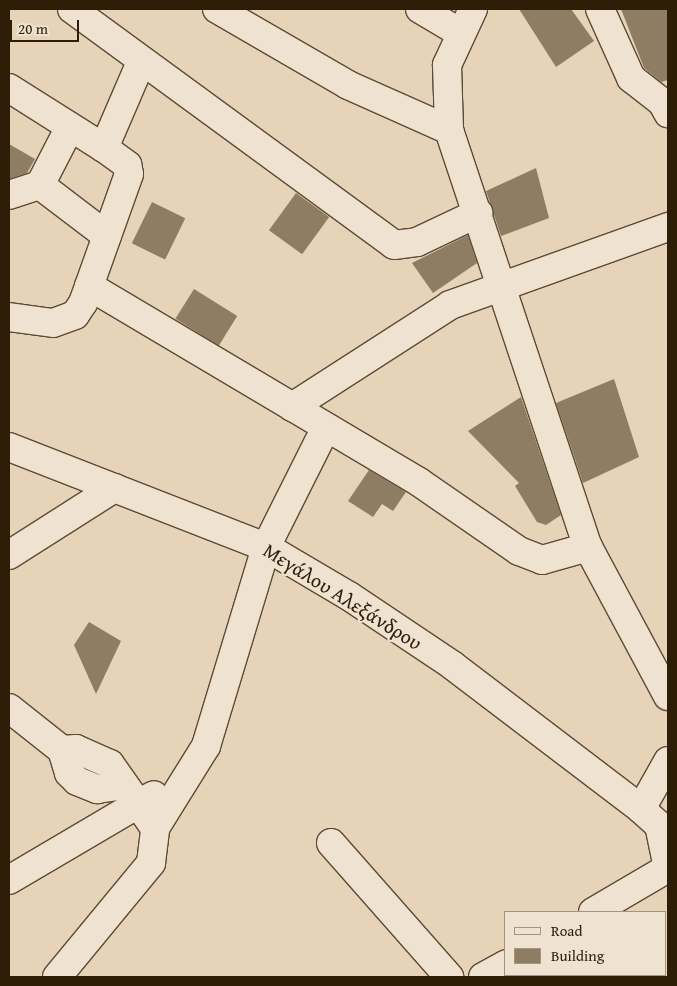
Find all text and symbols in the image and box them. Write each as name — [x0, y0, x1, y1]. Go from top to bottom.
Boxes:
scale bar — [12, 10, 81, 42]
text: 20 m — [18, 18, 48, 39]
street label: Μεγάλου Αλεξάνδρου — [259, 537, 427, 655]
legend — [504, 911, 667, 976]
text: Road — [551, 920, 582, 941]
text: Building — [551, 945, 604, 966]

